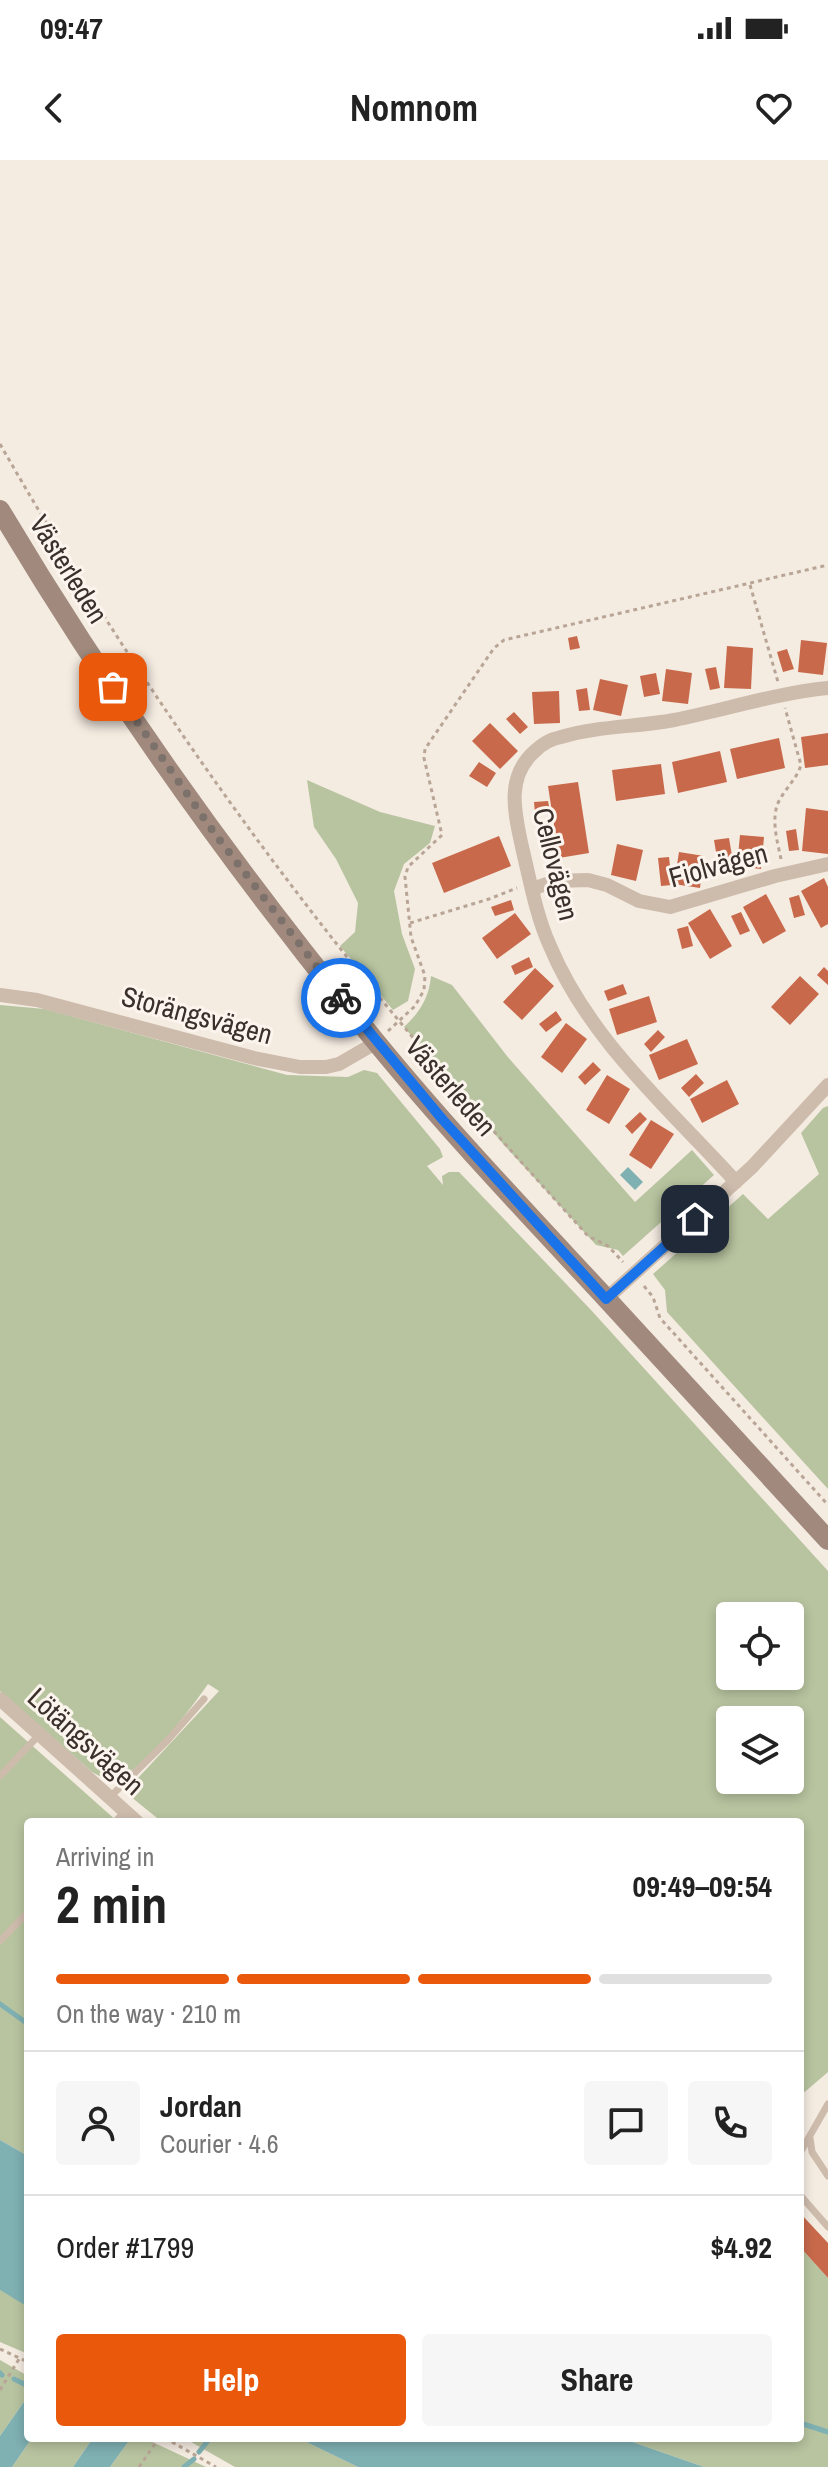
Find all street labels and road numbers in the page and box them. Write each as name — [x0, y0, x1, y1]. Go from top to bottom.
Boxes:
street label: Västerleden — [21, 508, 117, 630]
street label: Cellovägen — [524, 804, 588, 924]
street label: Fiolvägen — [664, 834, 772, 896]
street label: Storängsvägen — [117, 977, 277, 1053]
street label: Västerleden — [397, 1028, 505, 1144]
street label: Lötängsvägen — [20, 1679, 152, 1803]

